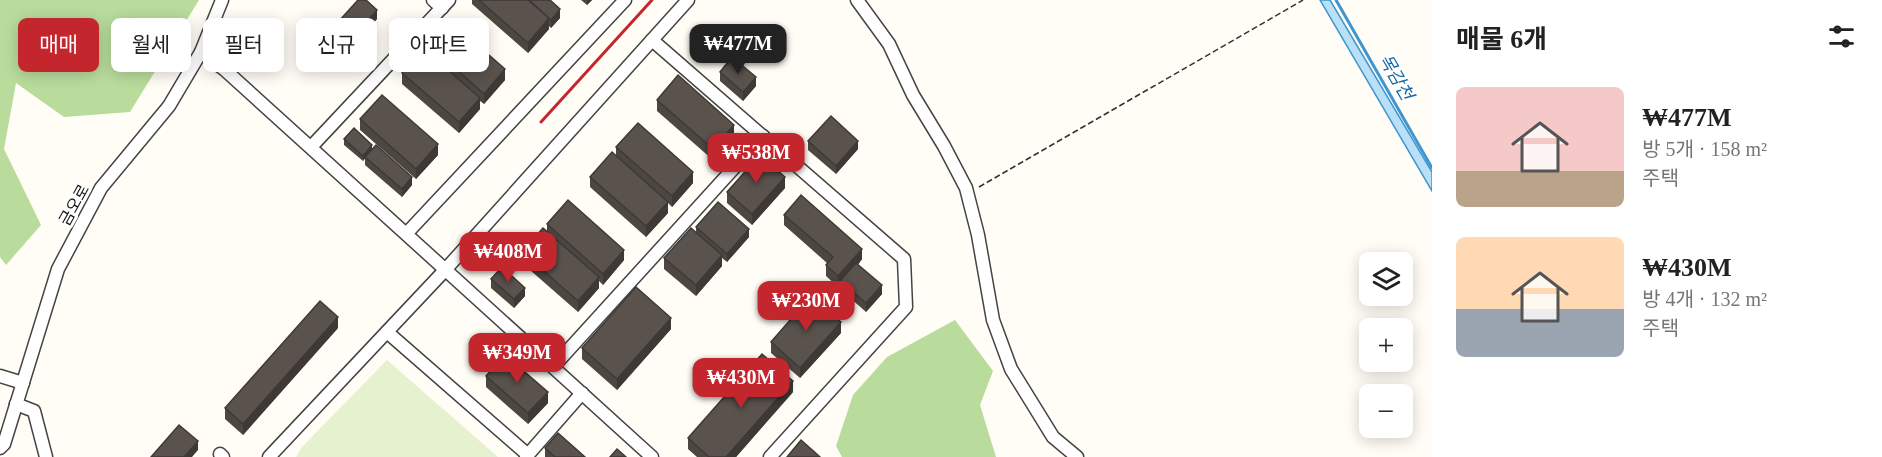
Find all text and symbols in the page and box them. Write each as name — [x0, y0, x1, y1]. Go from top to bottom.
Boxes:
chip: 매매 — [18, 18, 99, 72]
chip: 월세 — [111, 18, 191, 72]
chip: 필터 — [203, 18, 284, 72]
chip: 신규 — [296, 18, 377, 72]
chip: 아파트 — [389, 18, 489, 72]
icon: filters — [1825, 20, 1858, 53]
pin: ₩477M — [696, 24, 780, 75]
text: 매물 6개 — [1456, 25, 1547, 54]
text: ₩477M — [704, 32, 772, 54]
water label: 목감천 — [1375, 50, 1418, 106]
text: ₩477M — [1642, 103, 1732, 132]
icon: home — [1504, 111, 1576, 183]
pin: ₩538M — [714, 133, 798, 184]
text: 방 5개 · 158 m² — [1642, 138, 1767, 160]
text: ₩538M — [722, 141, 790, 163]
text: 주택 — [1642, 167, 1679, 189]
street label: 금오로 — [56, 181, 92, 228]
pin: ₩408M — [466, 232, 550, 283]
text: ₩408M — [474, 240, 542, 262]
map controls — [1359, 252, 1413, 438]
button: layers — [1359, 252, 1413, 306]
text: ₩430M — [1642, 253, 1732, 282]
icon: home — [1504, 261, 1576, 333]
pin: ₩230M — [764, 281, 848, 332]
text: 방 4개 · 132 m² — [1642, 288, 1767, 310]
text: ₩230M — [772, 289, 840, 311]
text: 주택 — [1642, 317, 1679, 339]
button: + — [1359, 318, 1413, 372]
pin: ₩349M — [475, 333, 559, 384]
text: ₩349M — [483, 341, 551, 363]
pin: ₩430M — [699, 358, 783, 409]
text: ₩430M — [707, 366, 775, 388]
button: − — [1359, 384, 1413, 438]

